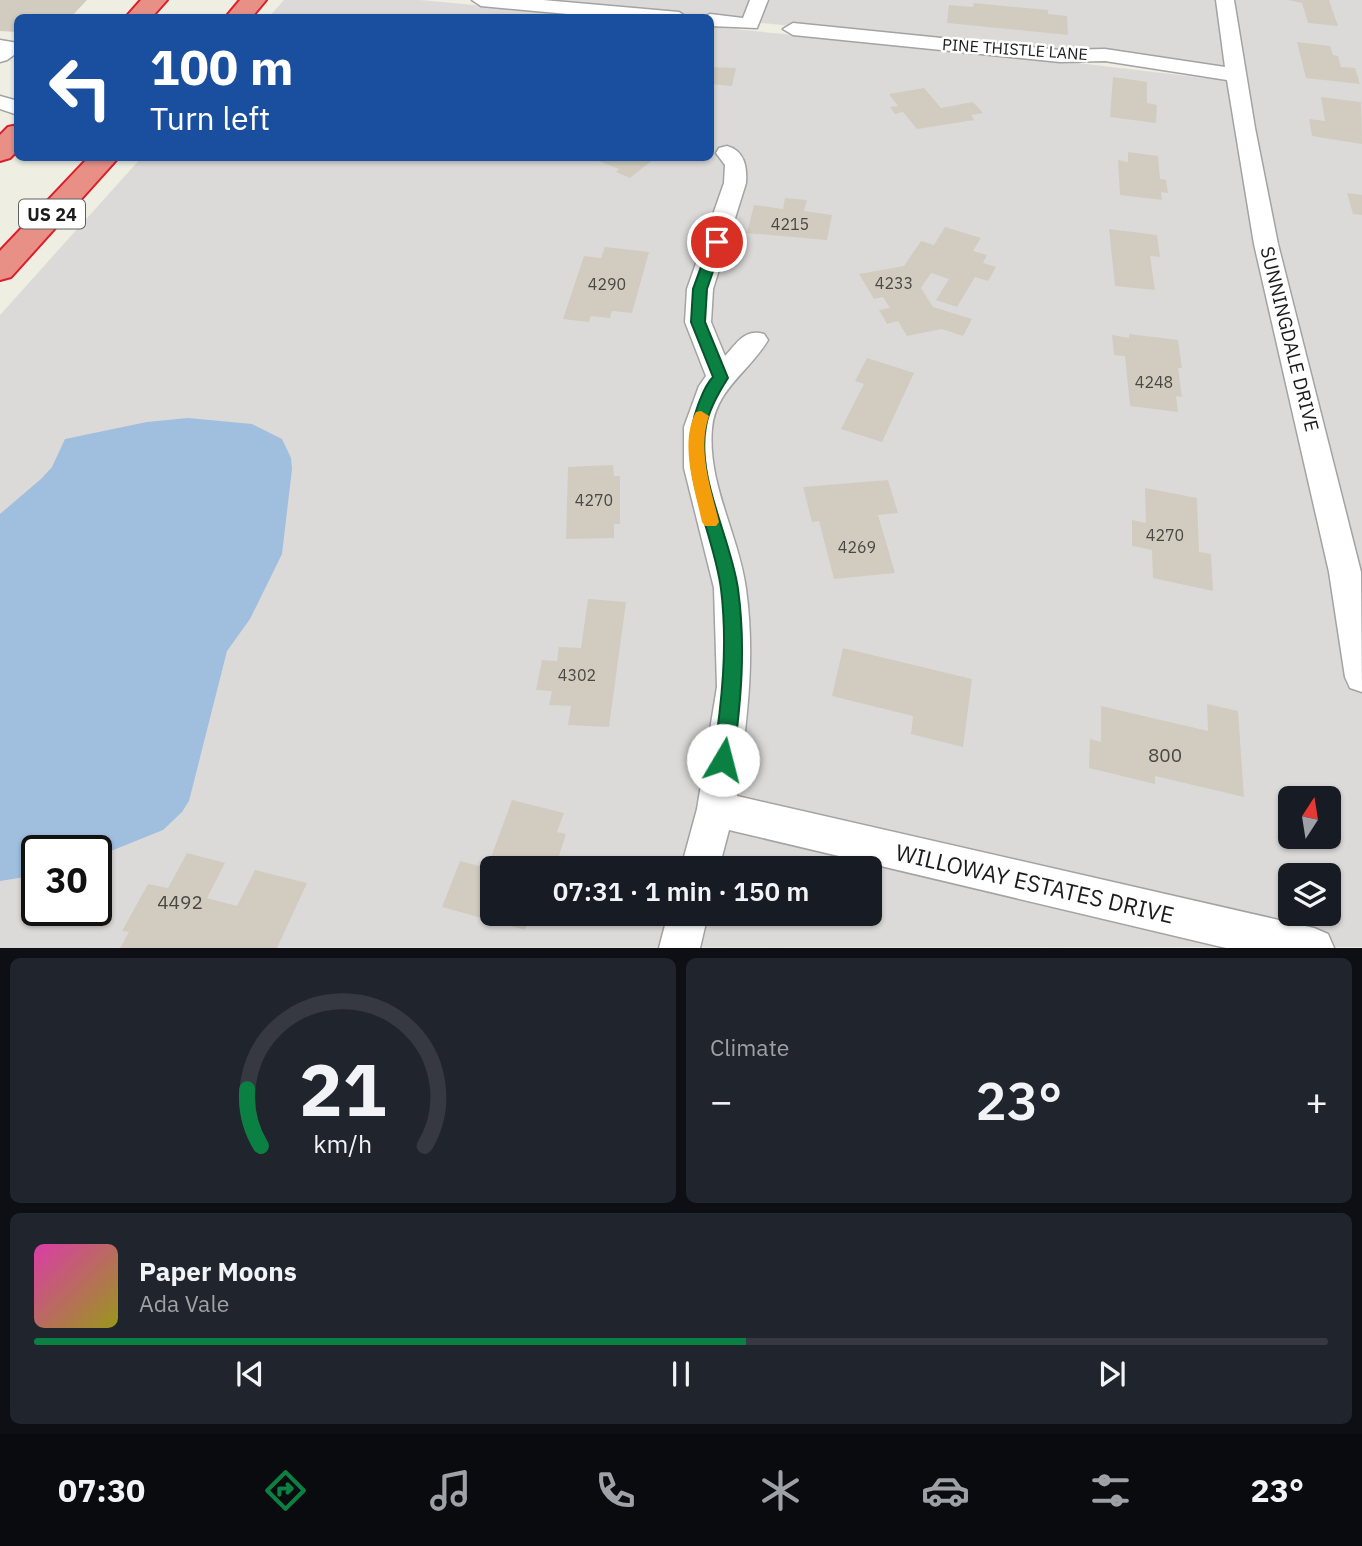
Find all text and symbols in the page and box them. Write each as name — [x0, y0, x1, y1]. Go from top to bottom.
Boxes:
street label: PINE THISTLE LANE — [942, 34, 1088, 64]
text: 100 m — [150, 35, 294, 98]
icon: left — [35, 42, 126, 133]
text: Turn left — [150, 97, 270, 139]
road number: US 24 — [19, 200, 85, 229]
pin — [687, 212, 747, 272]
house number: 4215 — [771, 214, 809, 234]
icon: arrive — [698, 223, 736, 261]
street label: SUNNINGDALE DRIVE — [1255, 244, 1325, 434]
house number: 4233 — [875, 273, 913, 293]
house number: 4290 — [588, 274, 626, 294]
house number: 4248 — [1135, 372, 1173, 392]
house number: 4270 — [575, 490, 613, 510]
house number: 4270 — [1146, 525, 1184, 545]
house number: 4269 — [838, 537, 876, 557]
house number: 4302 — [558, 665, 596, 685]
position arrow — [686, 723, 760, 797]
house number: 800 — [1148, 743, 1182, 767]
north arrow — [1278, 786, 1340, 849]
map controls — [1278, 786, 1341, 926]
speed limit sign: 30 — [21, 835, 112, 926]
street label: WILLOWAY ESTATES DRIVE — [893, 836, 1177, 930]
button: layers — [1278, 863, 1341, 926]
text: 07:31 · 1 min · 150 m — [553, 874, 809, 908]
house number: 4492 — [157, 890, 203, 914]
text: Climate — [710, 1032, 789, 1062]
text: 21 — [299, 1042, 387, 1137]
text: 23° — [976, 1067, 1062, 1134]
text: − — [710, 1076, 733, 1125]
text: + — [1305, 1076, 1328, 1125]
text: km/h — [314, 1127, 372, 1160]
text: Paper Moons — [139, 1254, 297, 1288]
text: Ada Vale — [139, 1288, 229, 1318]
icon: previous — [231, 1355, 269, 1393]
icon: pause — [662, 1355, 700, 1393]
icon: next — [1093, 1355, 1131, 1393]
icon: directions — [261, 1466, 310, 1515]
icon: music — [426, 1466, 475, 1515]
icon: phone — [591, 1466, 640, 1515]
icon: climate — [756, 1466, 805, 1515]
icon: car — [921, 1466, 970, 1515]
icon: filters — [1086, 1466, 1135, 1515]
text: 07:30 — [58, 1469, 145, 1511]
text: 23° — [1251, 1469, 1304, 1511]

